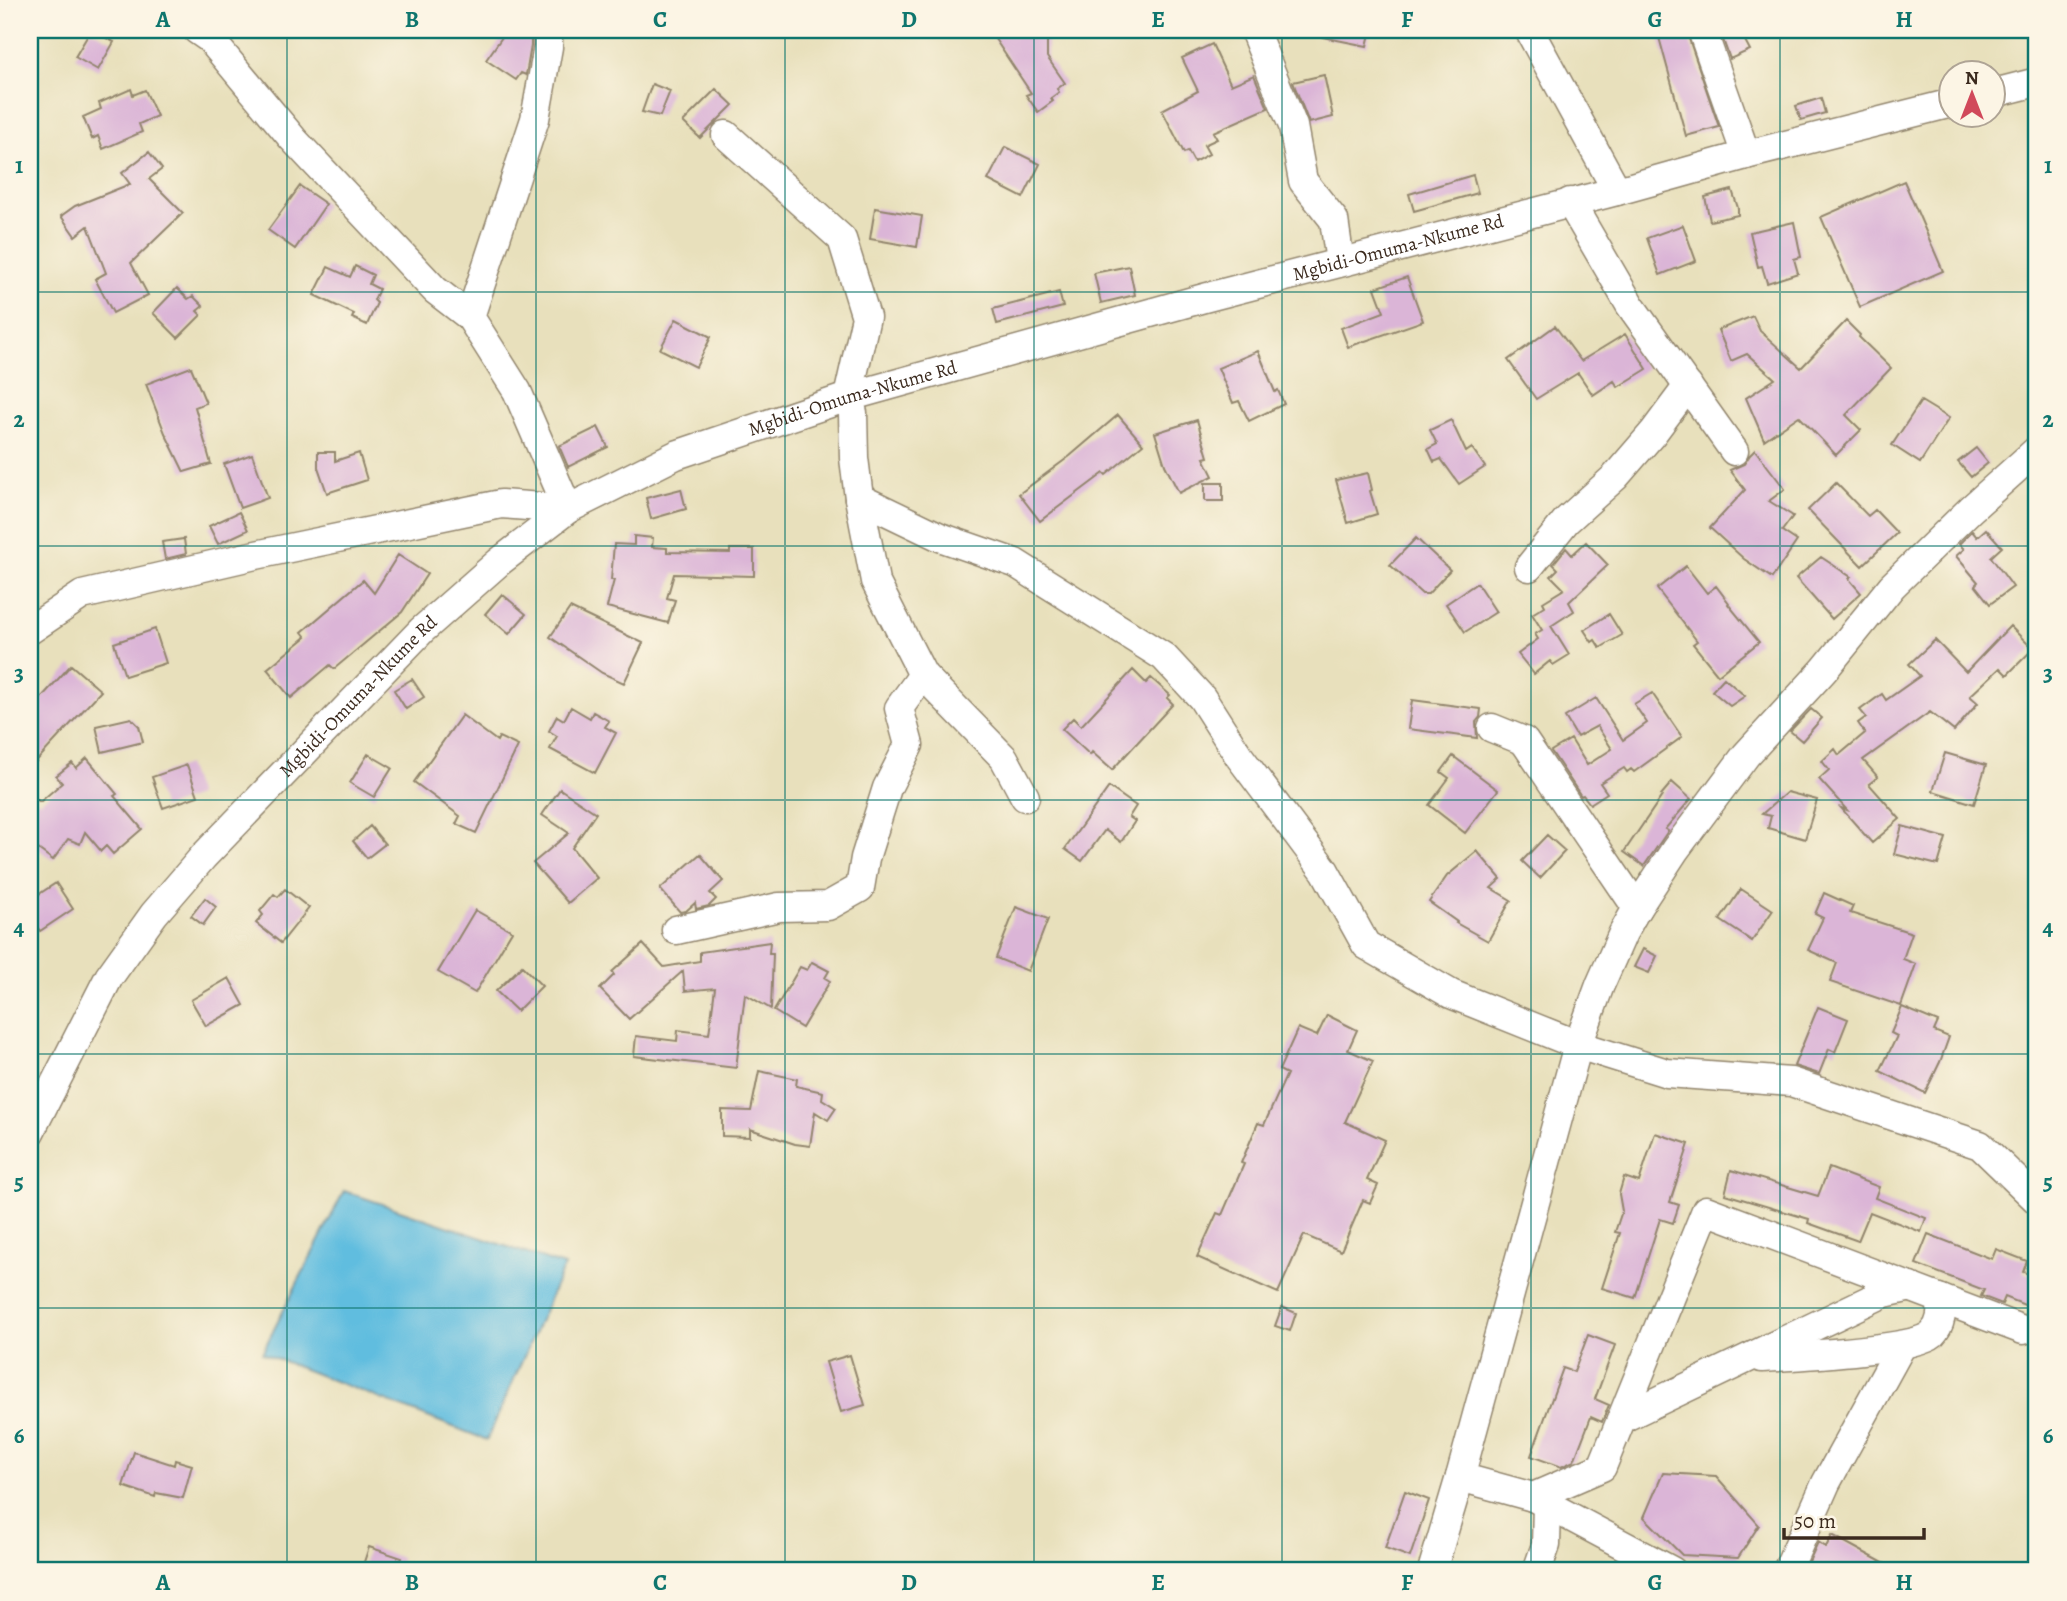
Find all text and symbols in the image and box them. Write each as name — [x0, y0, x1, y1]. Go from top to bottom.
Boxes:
text: A — [155, 4, 171, 35]
text: B — [405, 4, 419, 35]
text: C — [653, 4, 667, 35]
text: D — [901, 4, 917, 35]
text: E — [1151, 4, 1165, 35]
text: F — [1401, 4, 1414, 35]
text: G — [1647, 4, 1663, 35]
text: H — [1895, 4, 1913, 35]
north arrow — [1938, 60, 2008, 130]
text: N — [1965, 65, 1979, 91]
text: 1 — [15, 150, 23, 181]
text: 1 — [2044, 150, 2052, 181]
street label: Mgbidi-Omuma-Nkume Rd — [1290, 208, 1507, 287]
street label: Mgbidi-Omuma-Nkume Rd — [745, 354, 961, 443]
text: 2 — [13, 404, 25, 435]
text: 2 — [2042, 404, 2054, 435]
street label: Mgbidi-Omuma-Nkume Rd — [274, 609, 443, 783]
text: 3 — [14, 658, 24, 689]
text: 3 — [2043, 658, 2053, 689]
text: 4 — [14, 912, 25, 943]
text: 4 — [2043, 912, 2054, 943]
text: 5 — [14, 1166, 24, 1197]
text: 5 — [2043, 1166, 2053, 1197]
text: 6 — [14, 1420, 25, 1451]
text: 6 — [2043, 1420, 2054, 1451]
scale bar — [1784, 1496, 1924, 1540]
text: 50 m — [1794, 1507, 1836, 1535]
text: A — [155, 1567, 171, 1598]
text: B — [405, 1567, 419, 1598]
text: C — [653, 1567, 667, 1598]
text: D — [901, 1567, 917, 1598]
text: E — [1151, 1567, 1165, 1598]
text: F — [1401, 1567, 1414, 1598]
text: G — [1647, 1567, 1663, 1598]
text: H — [1895, 1567, 1913, 1598]

